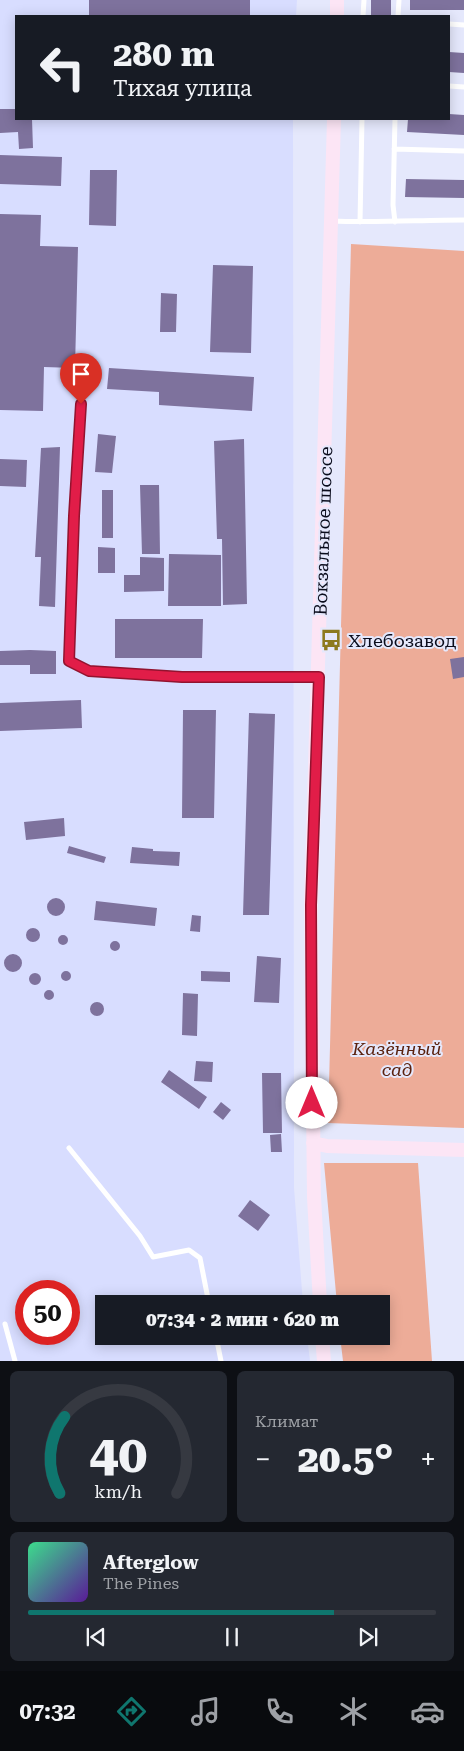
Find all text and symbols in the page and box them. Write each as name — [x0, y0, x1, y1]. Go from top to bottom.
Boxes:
text: 280 m — [113, 34, 214, 75]
icon: left — [30, 35, 95, 100]
text: Тихая улица — [113, 76, 252, 101]
pin — [60, 353, 102, 404]
icon: arrive — [67, 360, 95, 388]
street label: Вокзальное шоссе — [310, 446, 336, 616]
bus stop icon: Хлебозавод — [318, 627, 344, 653]
place label: Хлебозавод — [348, 630, 456, 651]
park label: Казённый сад — [351, 1038, 442, 1080]
position arrow — [285, 1076, 337, 1128]
speed limit sign: 50 — [15, 1280, 80, 1345]
text: 07:34 · 2 мин · 620 m — [146, 1308, 339, 1331]
text: Климат — [255, 1412, 318, 1431]
text: 40 — [89, 1424, 148, 1485]
text: 20.5° — [298, 1437, 393, 1481]
text: − — [255, 1443, 271, 1476]
text: + — [420, 1443, 436, 1476]
text: km/h — [95, 1481, 143, 1502]
text: Afterglow — [103, 1551, 199, 1574]
text: The Pines — [103, 1574, 179, 1593]
icon: previous — [82, 1623, 110, 1651]
icon: pause — [218, 1623, 246, 1651]
icon: next — [354, 1623, 382, 1651]
icon: directions — [114, 1694, 149, 1729]
icon: music — [188, 1694, 223, 1729]
icon: phone — [262, 1694, 297, 1729]
icon: climate — [336, 1694, 371, 1729]
icon: car — [410, 1694, 445, 1729]
text: 07:32 — [19, 1699, 76, 1724]

